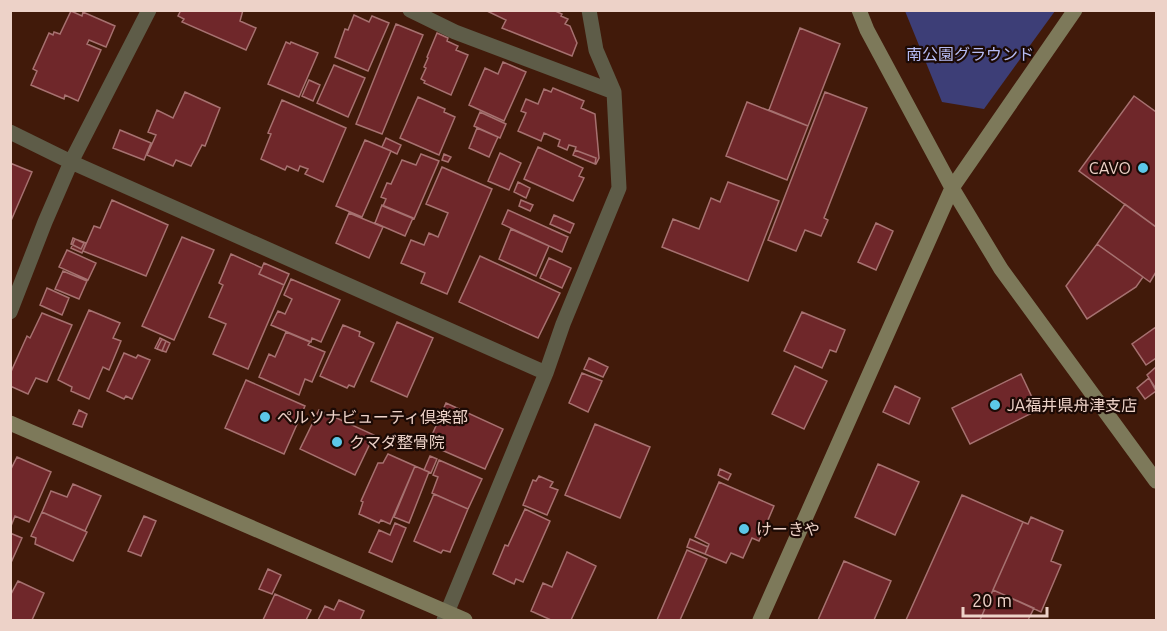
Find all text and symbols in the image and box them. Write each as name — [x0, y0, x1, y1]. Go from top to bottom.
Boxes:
park label: 南公園グラウンド — [906, 45, 1034, 63]
place label: CAVO — [1089, 159, 1131, 177]
marker: CAVO — [1136, 161, 1150, 175]
place label: JA福井県舟津支店 — [1007, 396, 1137, 414]
marker: JA福井県舟津支店 — [988, 398, 1002, 412]
place label: ペルソナビューティ倶楽部 — [277, 408, 468, 426]
marker: ペルソナビューティ倶楽部 — [258, 410, 272, 424]
place label: クマダ整骨院 — [349, 433, 445, 451]
marker: クマダ整骨院 — [330, 435, 344, 449]
place label: けーきや — [756, 520, 820, 538]
marker: けーきや — [737, 522, 751, 536]
scale bar — [963, 580, 1047, 618]
text: 20 m — [972, 590, 1012, 610]

